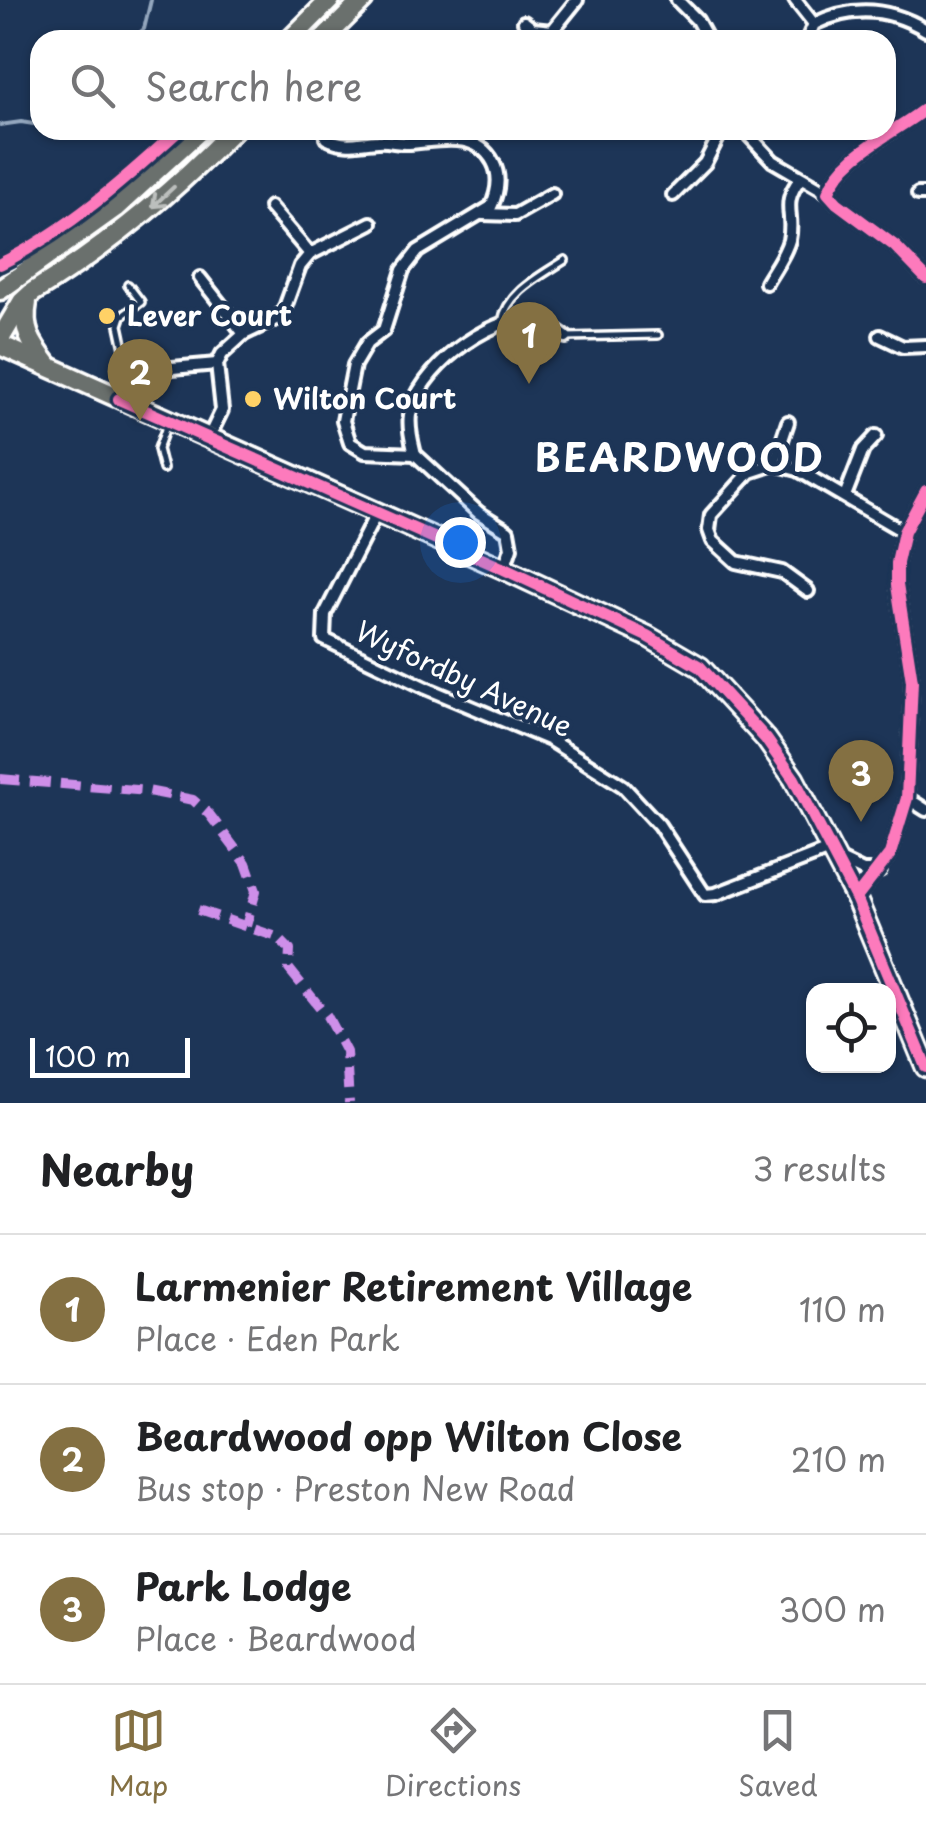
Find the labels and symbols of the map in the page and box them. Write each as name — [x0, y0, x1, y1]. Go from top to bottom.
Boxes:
one-way arrow — [151, 185, 176, 208]
place label: Lever Court — [127, 293, 292, 336]
pin: 1 — [496, 302, 562, 384]
marker: Lever Court — [96, 305, 118, 327]
pin: 2 — [108, 338, 172, 421]
place label: Wilton Court — [273, 376, 457, 419]
marker: Wilton Court — [242, 388, 264, 410]
district label: BEARDWOOD — [535, 428, 825, 485]
your location — [435, 517, 486, 568]
street label: Wyfordby Avenue — [349, 609, 580, 747]
pin: 3 — [828, 740, 894, 822]
scale bar — [30, 1033, 190, 1078]

